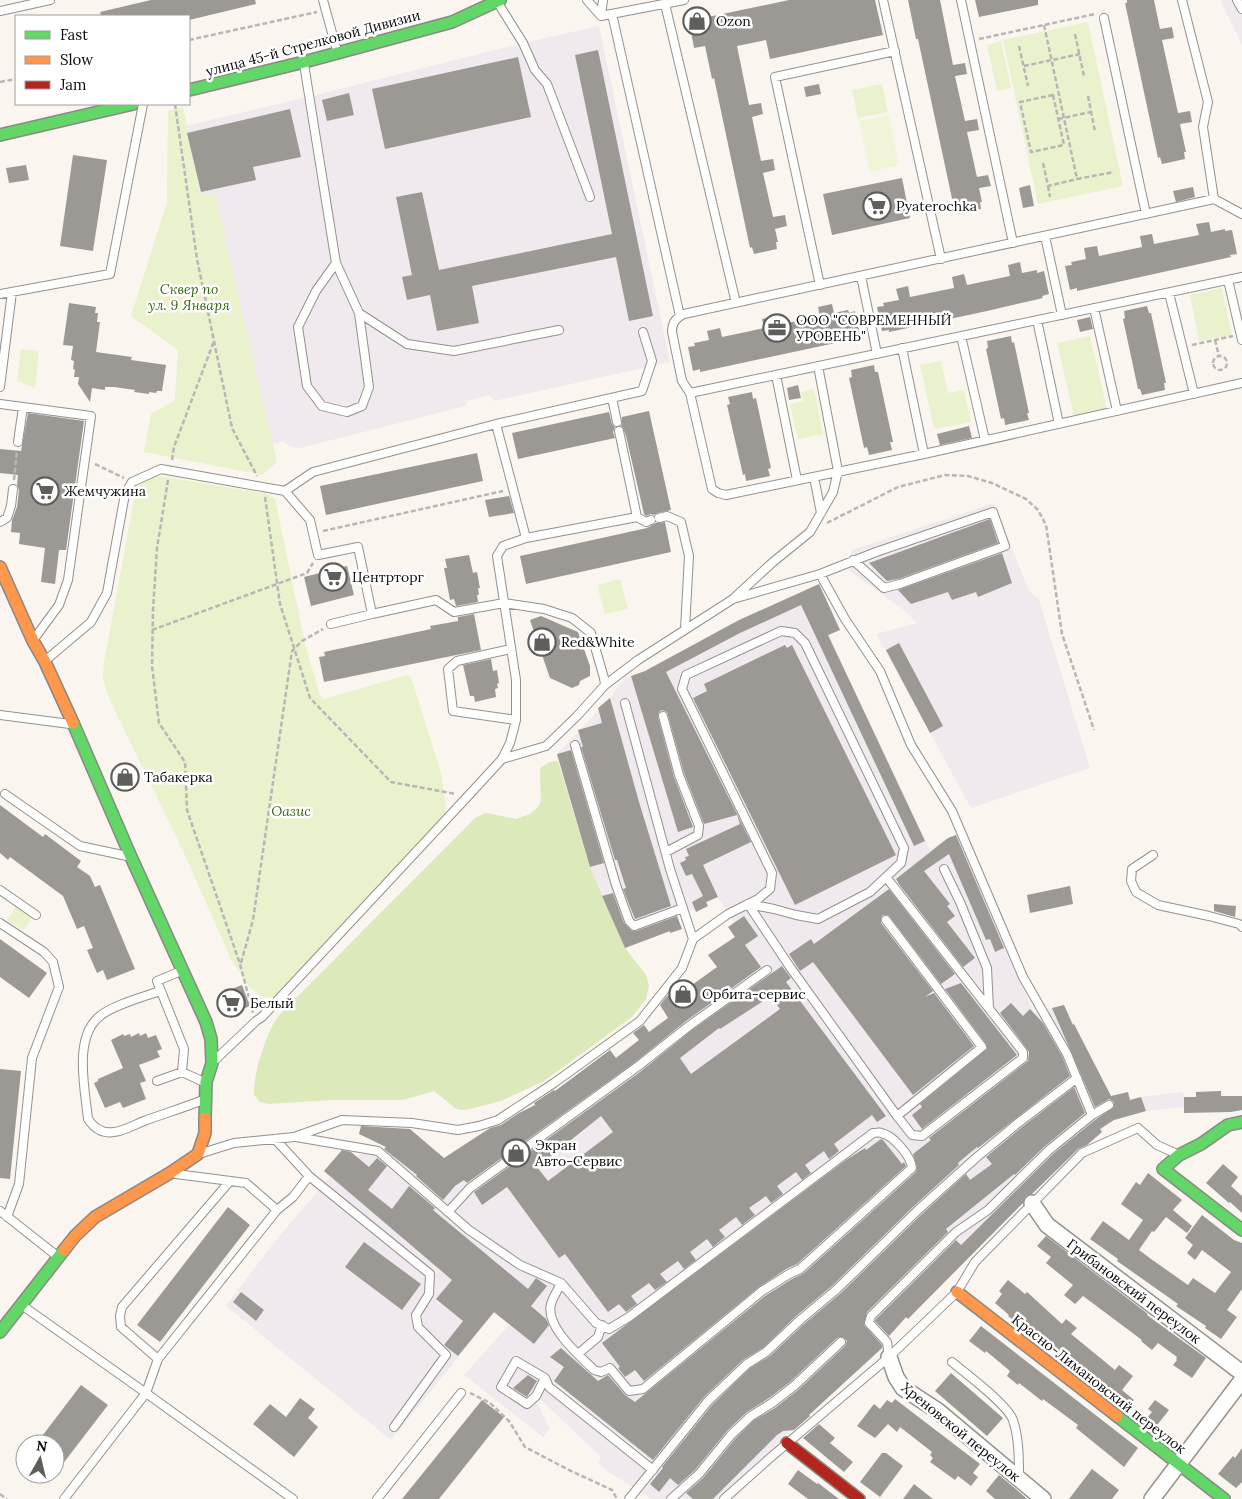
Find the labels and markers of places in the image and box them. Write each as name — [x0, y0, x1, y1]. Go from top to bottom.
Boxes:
shop icon: Ozon — [682, 6, 712, 36]
place label: Ozon — [716, 12, 751, 30]
supermarket icon: Pyaterochka — [862, 191, 892, 221]
place label: Pyaterochka — [896, 197, 977, 215]
place label: ООО "СОВРЕМЕННЫЙ УРОВЕНЬ" — [795, 311, 952, 345]
office icon: ООО "СОВРЕМЕННЫЙ УРОВЕНЬ" — [762, 313, 792, 343]
supermarket icon: Жемчужина — [30, 476, 60, 506]
place label: Жемчужина — [64, 482, 146, 500]
supermarket icon: Центрторг — [318, 562, 348, 592]
place label: Центрторг — [352, 568, 424, 586]
shop icon: Red&White — [527, 627, 557, 657]
place label: Red&White — [561, 633, 635, 651]
shop icon: Табакерка — [110, 762, 140, 792]
place label: Табакерка — [144, 768, 213, 786]
shop icon: Орбита-сервис — [668, 979, 698, 1009]
place label: Орбита-сервис — [702, 985, 806, 1003]
supermarket icon: Белый — [216, 988, 246, 1018]
place label: Белый — [250, 994, 294, 1012]
place label: Экран Авто-Сервис — [534, 1136, 622, 1170]
shop icon: Экран Авто-Сервис — [501, 1138, 531, 1168]

